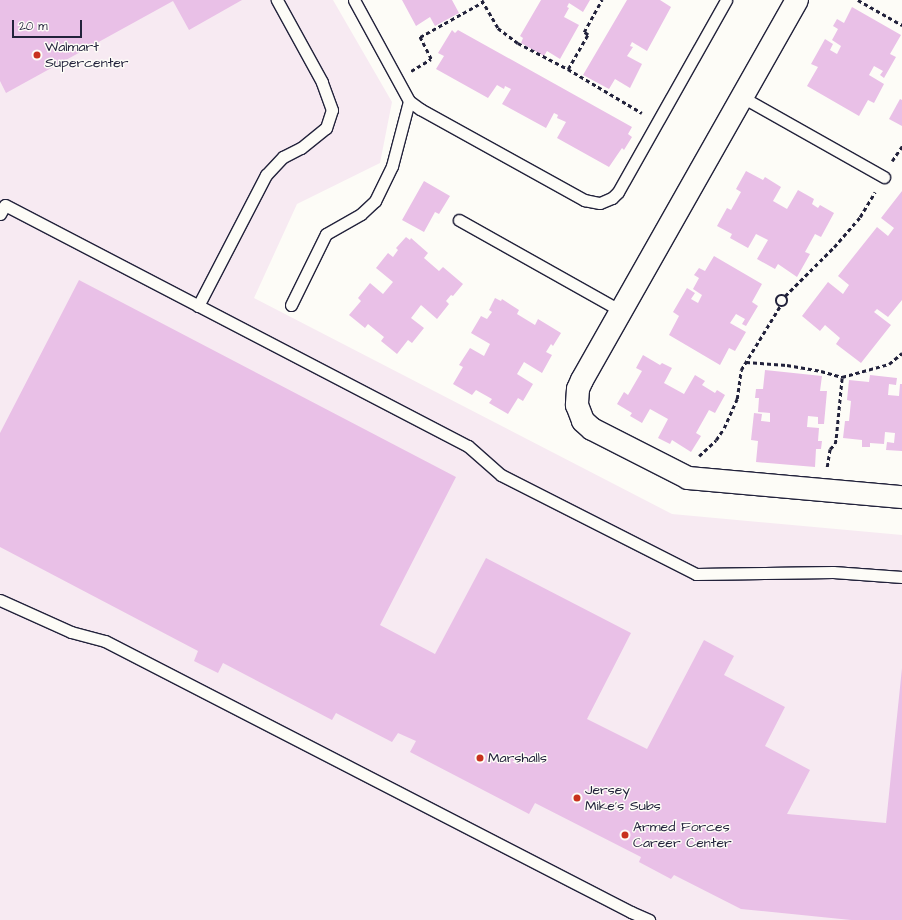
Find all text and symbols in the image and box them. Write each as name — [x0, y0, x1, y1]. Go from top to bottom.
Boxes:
scale bar — [14, 12, 84, 38]
text: 20 m — [19, 18, 48, 35]
place label: Walmart Supercenter — [45, 39, 129, 72]
marker: Walmart Supercenter — [32, 50, 42, 60]
place label: Marshalls — [488, 750, 547, 766]
marker: Marshalls — [475, 753, 485, 763]
place label: Jersey Mike's Subs — [585, 782, 661, 814]
marker: Jersey Mike's Subs — [572, 793, 582, 803]
place label: Armed Forces Career Center — [633, 819, 732, 852]
marker: Armed Forces Career Center — [620, 830, 630, 840]

